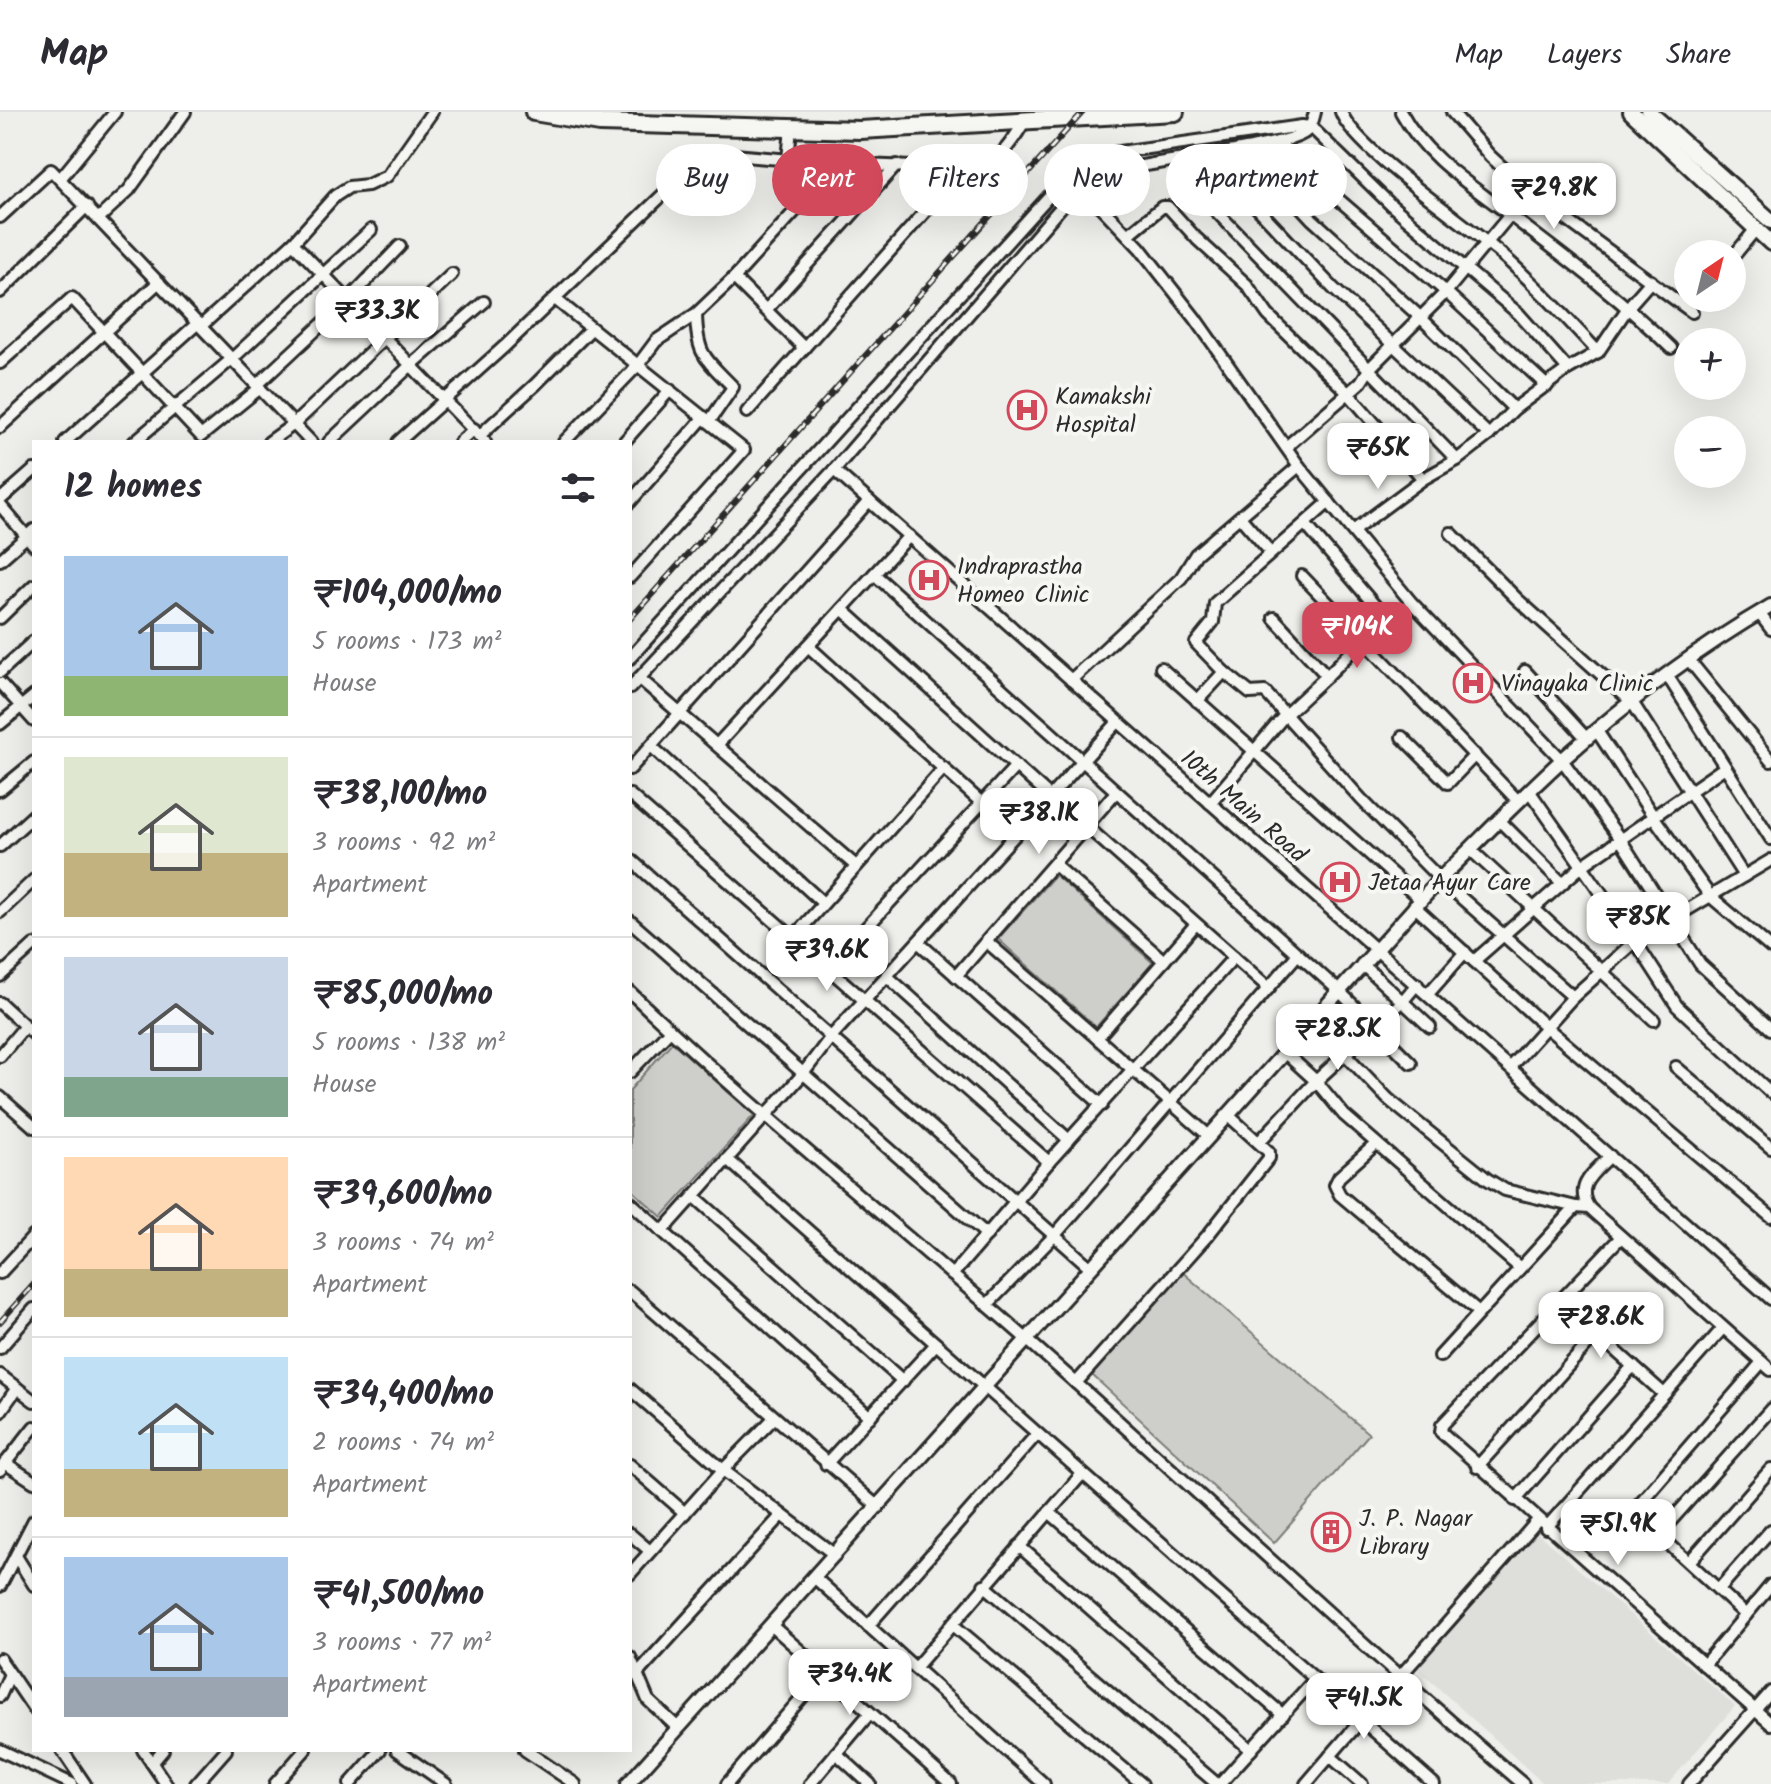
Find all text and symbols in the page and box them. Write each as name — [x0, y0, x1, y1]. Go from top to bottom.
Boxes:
text: Map — [40, 25, 109, 85]
text: Map — [1454, 33, 1503, 78]
text: Layers — [1547, 33, 1622, 78]
text: Share — [1666, 33, 1731, 78]
chip: Buy — [656, 144, 756, 216]
chip: Rent — [772, 144, 883, 216]
chip: Filters — [899, 144, 1028, 216]
chip: New — [1044, 144, 1150, 216]
chip: Apartment — [1166, 144, 1347, 216]
pin: ₹29.8K — [1489, 163, 1619, 231]
text: ₹29.8K — [1510, 168, 1598, 210]
north arrow — [1674, 240, 1746, 312]
map controls — [1674, 240, 1746, 488]
pin: ₹33.3K — [312, 286, 442, 354]
text: ₹33.3K — [333, 291, 421, 333]
button: + — [1674, 328, 1746, 400]
place label: Kamakshi Hospital — [1055, 378, 1152, 445]
hospital icon: Kamakshi Hospital — [1006, 389, 1048, 431]
button: − — [1674, 416, 1746, 488]
pin: ₹65K — [1331, 423, 1425, 491]
text: ₹65K — [1345, 428, 1411, 470]
text: 12 homes — [64, 461, 202, 515]
icon: filters — [556, 466, 600, 510]
place label: Indraprastha Homeo Clinic — [957, 548, 1090, 615]
hospital icon: Indraprastha Homeo Clinic — [908, 559, 950, 601]
text: ₹104,000/mo — [312, 567, 502, 621]
icon: home — [128, 588, 224, 684]
pin: ₹104K — [1301, 602, 1413, 670]
text: ₹104K — [1320, 607, 1394, 649]
text: 5 rooms · 173 m² — [312, 621, 501, 663]
hospital icon: Vinayaka Clinic — [1452, 662, 1494, 704]
text: House — [312, 663, 376, 705]
place label: Vinayaka Clinic — [1501, 665, 1653, 704]
street label: 10th Main Road — [1171, 741, 1316, 874]
text: ₹38,100/mo — [312, 768, 487, 822]
pin: ₹38.1K — [974, 788, 1104, 856]
icon: home — [128, 789, 224, 885]
text: ₹38.1K — [998, 793, 1080, 835]
text: 3 rooms · 92 m² — [312, 822, 495, 864]
hospital icon: Jetaa Ayur Care — [1319, 861, 1361, 903]
text: Apartment — [312, 864, 427, 906]
place label: Jetaa Ayur Care — [1368, 864, 1531, 903]
pin: ₹85K — [1591, 892, 1685, 960]
text: ₹85K — [1605, 897, 1671, 939]
pin: ₹39.6K — [762, 925, 892, 993]
text: ₹39.6K — [784, 930, 870, 972]
text: ₹85,000/mo — [312, 968, 493, 1022]
icon: home — [128, 989, 224, 1085]
pin: ₹28.5K — [1273, 1004, 1403, 1072]
text: ₹28.5K — [1294, 1009, 1382, 1051]
text: 5 rooms · 138 m² — [312, 1022, 505, 1064]
text: House — [312, 1064, 376, 1106]
text: ₹39,600/mo — [312, 1168, 493, 1222]
icon: home — [128, 1189, 224, 1285]
text: 3 rooms · 74 m² — [312, 1222, 494, 1264]
text: Apartment — [312, 1264, 427, 1306]
pin: ₹28.6K — [1536, 1292, 1666, 1360]
text: ₹28.6K — [1556, 1297, 1646, 1339]
text: ₹34,400/mo — [312, 1368, 494, 1422]
icon: home — [128, 1389, 224, 1485]
text: 2 rooms · 74 m² — [312, 1422, 494, 1464]
text: Apartment — [312, 1464, 427, 1506]
pin: ₹51.9K — [1553, 1499, 1683, 1567]
place label: J. P. Nagar Library — [1359, 1500, 1474, 1567]
text: ₹51.9K — [1579, 1504, 1657, 1546]
building icon: J. P. Nagar Library — [1310, 1511, 1352, 1553]
text: ₹41,500/mo — [312, 1568, 484, 1622]
icon: home — [128, 1589, 224, 1685]
text: 3 rooms · 77 m² — [312, 1622, 491, 1664]
pin: ₹34.4K — [785, 1649, 915, 1717]
text: ₹34.4K — [807, 1654, 894, 1696]
text: Apartment — [312, 1664, 427, 1706]
pin: ₹41.5K — [1299, 1673, 1429, 1741]
text: ₹41.5K — [1324, 1678, 1404, 1720]

